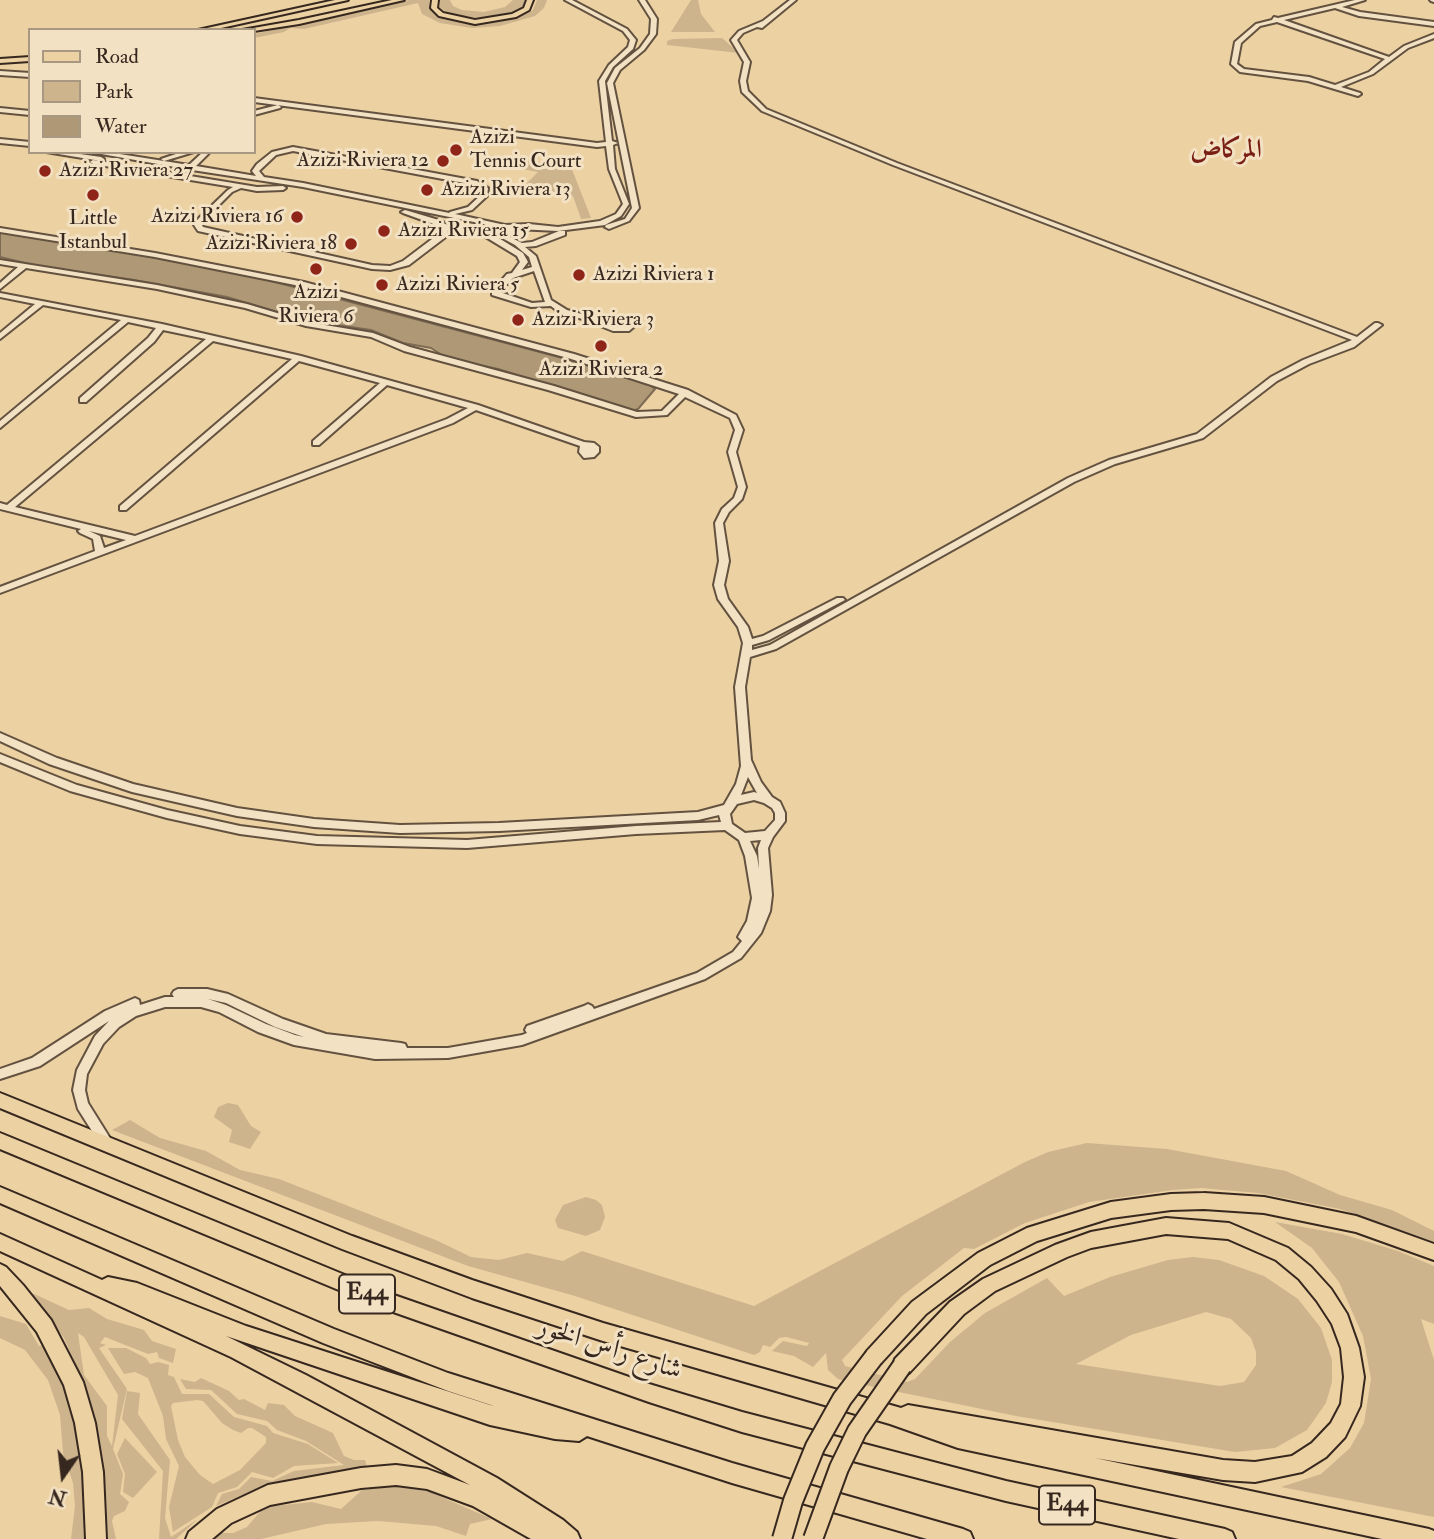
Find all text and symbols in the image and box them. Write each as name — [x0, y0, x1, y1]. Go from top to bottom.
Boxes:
legend — [28, 28, 256, 154]
text: Road — [95, 43, 139, 70]
text: Park — [95, 78, 133, 105]
text: Water — [95, 113, 147, 140]
place label: Azizi Tennis Court — [470, 125, 582, 175]
district label: المركاض — [1190, 135, 1262, 167]
marker: Azizi Tennis Court — [448, 142, 464, 158]
place label: Azizi Riviera 12 — [297, 148, 429, 174]
marker: Azizi Riviera 12 — [435, 153, 451, 169]
place label: Azizi Riviera 27 — [59, 158, 193, 184]
marker: Azizi Riviera 27 — [37, 163, 53, 179]
place label: Azizi Riviera 13 — [441, 177, 571, 203]
marker: Azizi Riviera 13 — [419, 182, 435, 198]
marker: Little Istanbul — [85, 187, 101, 203]
place label: Azizi Riviera 16 — [151, 204, 283, 230]
place label: Little Istanbul — [59, 206, 127, 256]
marker: Azizi Riviera 16 — [289, 209, 305, 225]
place label: Azizi Riviera 15 — [398, 218, 529, 244]
marker: Azizi Riviera 15 — [376, 223, 392, 239]
place label: Azizi Riviera 18 — [206, 231, 337, 257]
marker: Azizi Riviera 18 — [343, 236, 359, 252]
marker: Azizi Riviera 6 — [308, 261, 324, 277]
place label: Azizi Riviera 1 — [593, 262, 714, 288]
marker: Azizi Riviera 1 — [571, 267, 587, 283]
place label: Azizi Riviera 5 — [396, 272, 519, 298]
marker: Azizi Riviera 5 — [374, 277, 390, 293]
place label: Azizi Riviera 6 — [278, 280, 354, 330]
place label: Azizi Riviera 3 — [532, 307, 654, 333]
marker: Azizi Riviera 3 — [510, 312, 526, 328]
marker: Azizi Riviera 2 — [593, 338, 609, 354]
place label: Azizi Riviera 2 — [539, 357, 663, 383]
road number: E44 — [339, 1274, 395, 1314]
street label: شارع رأس الخور — [532, 1311, 686, 1389]
north arrow — [28, 1441, 98, 1511]
text: N — [47, 1483, 69, 1510]
road number: E44 — [1039, 1486, 1095, 1524]

